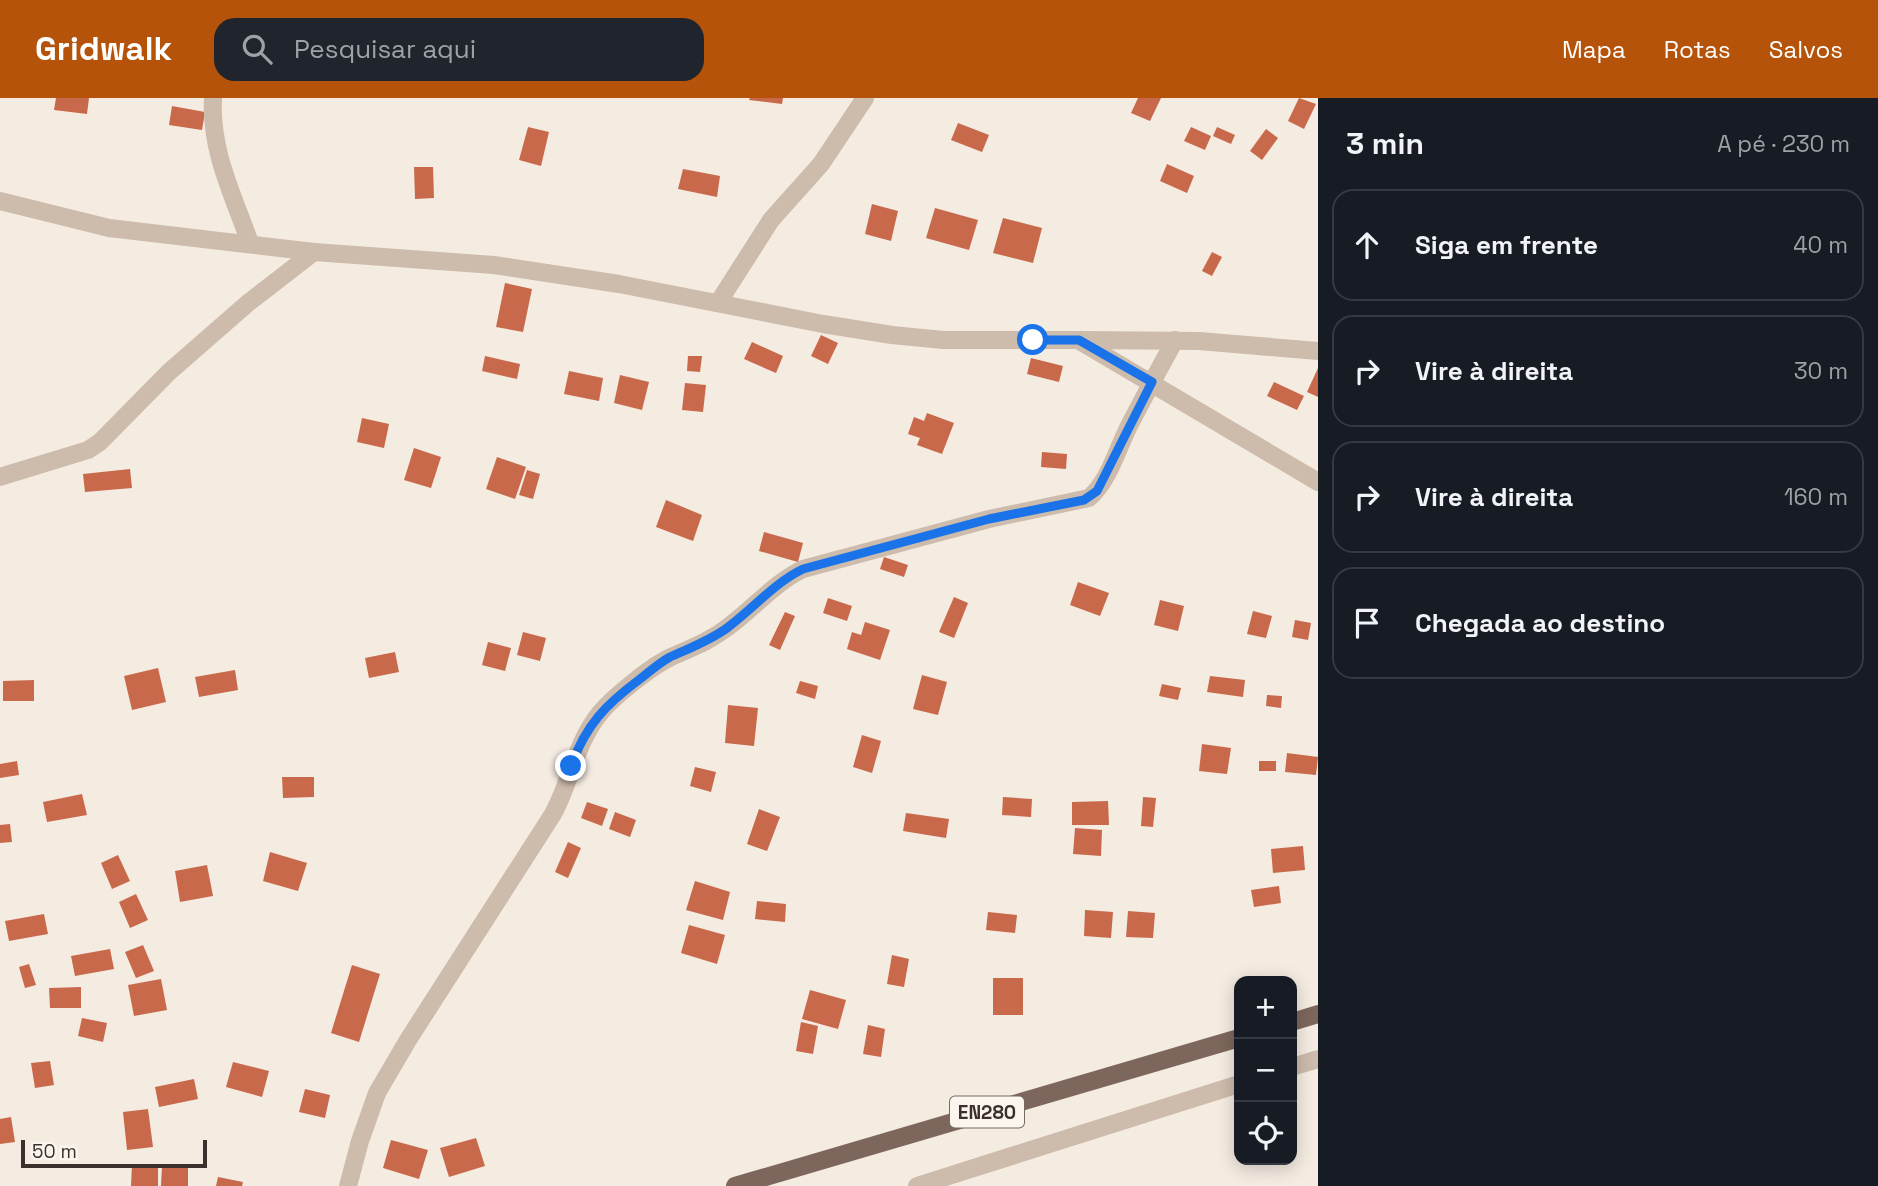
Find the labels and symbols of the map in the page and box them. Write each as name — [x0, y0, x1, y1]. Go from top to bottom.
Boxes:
route start — [1017, 324, 1048, 355]
route end — [555, 750, 586, 781]
road number: EN280 — [950, 1096, 1024, 1128]
scale bar — [21, 1137, 206, 1169]

